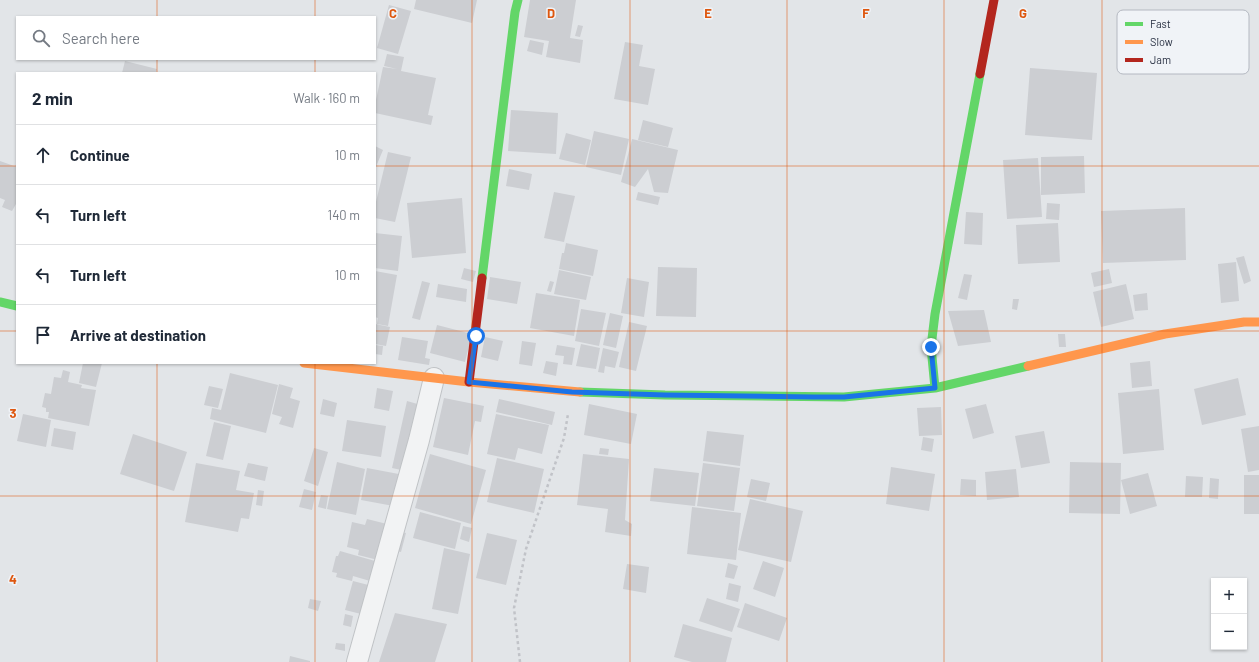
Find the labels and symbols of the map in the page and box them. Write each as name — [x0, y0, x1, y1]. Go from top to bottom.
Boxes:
text: C — [389, 5, 397, 21]
text: D — [547, 5, 555, 21]
text: E — [704, 5, 712, 21]
text: F — [862, 5, 870, 21]
text: G — [1019, 5, 1027, 21]
legend — [1117, 10, 1249, 74]
text: Fast — [1150, 17, 1171, 30]
text: Slow — [1150, 35, 1173, 48]
text: Jam — [1150, 53, 1171, 66]
route start — [467, 327, 485, 345]
route end — [922, 338, 940, 356]
text: 3 — [9, 405, 17, 421]
text: 4 — [9, 571, 17, 587]

